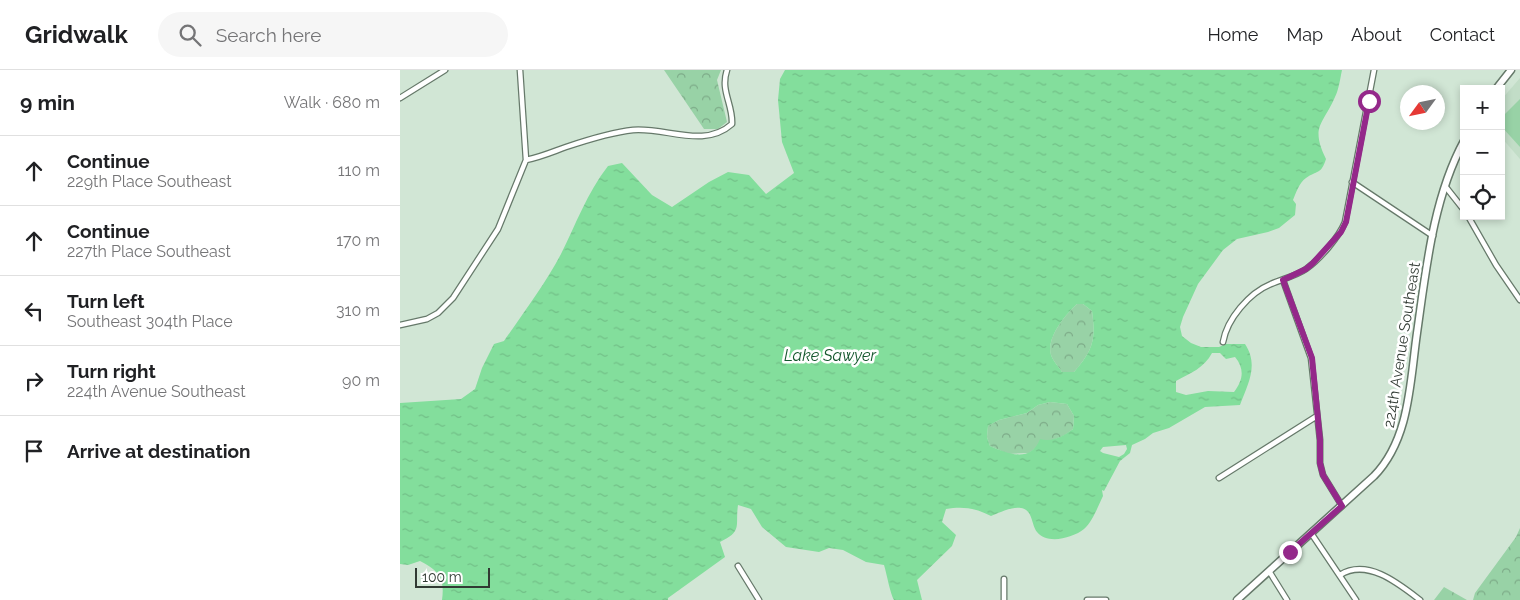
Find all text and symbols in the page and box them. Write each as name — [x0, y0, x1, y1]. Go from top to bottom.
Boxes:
search box — [158, 12, 508, 57]
text: Gridwalk — [25, 20, 128, 49]
icon: search — [176, 21, 204, 49]
text: Search here — [216, 24, 321, 46]
text: Home — [1207, 24, 1258, 45]
text: Map — [1286, 24, 1323, 45]
text: About — [1351, 24, 1402, 45]
text: Contact — [1430, 24, 1495, 45]
north arrow — [1400, 85, 1445, 130]
map controls — [1460, 85, 1505, 220]
button: + — [1460, 85, 1505, 130]
text: 9 min — [20, 90, 75, 115]
route start — [1358, 90, 1381, 113]
text: Walk · 680 m — [284, 93, 380, 112]
button: − — [1460, 130, 1505, 175]
text: Continue — [67, 150, 150, 172]
icon: ahead — [20, 157, 48, 185]
text: 110 m — [338, 161, 380, 180]
text: 229th Place Southeast — [67, 172, 232, 191]
button: locate — [1460, 175, 1505, 220]
text: Continue — [67, 220, 150, 242]
icon: ahead — [20, 227, 48, 255]
text: 170 m — [336, 231, 380, 250]
text: 227th Place Southeast — [67, 242, 231, 261]
street label: 224th Avenue Southeast — [1380, 261, 1424, 429]
text: Turn left — [67, 290, 144, 312]
icon: left — [20, 297, 48, 325]
text: 310 m — [336, 301, 380, 320]
text: Southeast 304th Place — [67, 312, 233, 331]
water label: Lake Sawyer — [784, 346, 876, 365]
text: Turn right — [67, 360, 156, 382]
icon: right — [20, 367, 48, 395]
text: 90 m — [342, 371, 380, 390]
text: 224th Avenue Southeast — [67, 382, 246, 401]
icon: arrive — [20, 437, 48, 465]
text: Arrive at destination — [67, 440, 251, 462]
route end — [1279, 541, 1302, 564]
scale bar — [415, 565, 490, 588]
text: 100 m — [422, 569, 462, 585]

